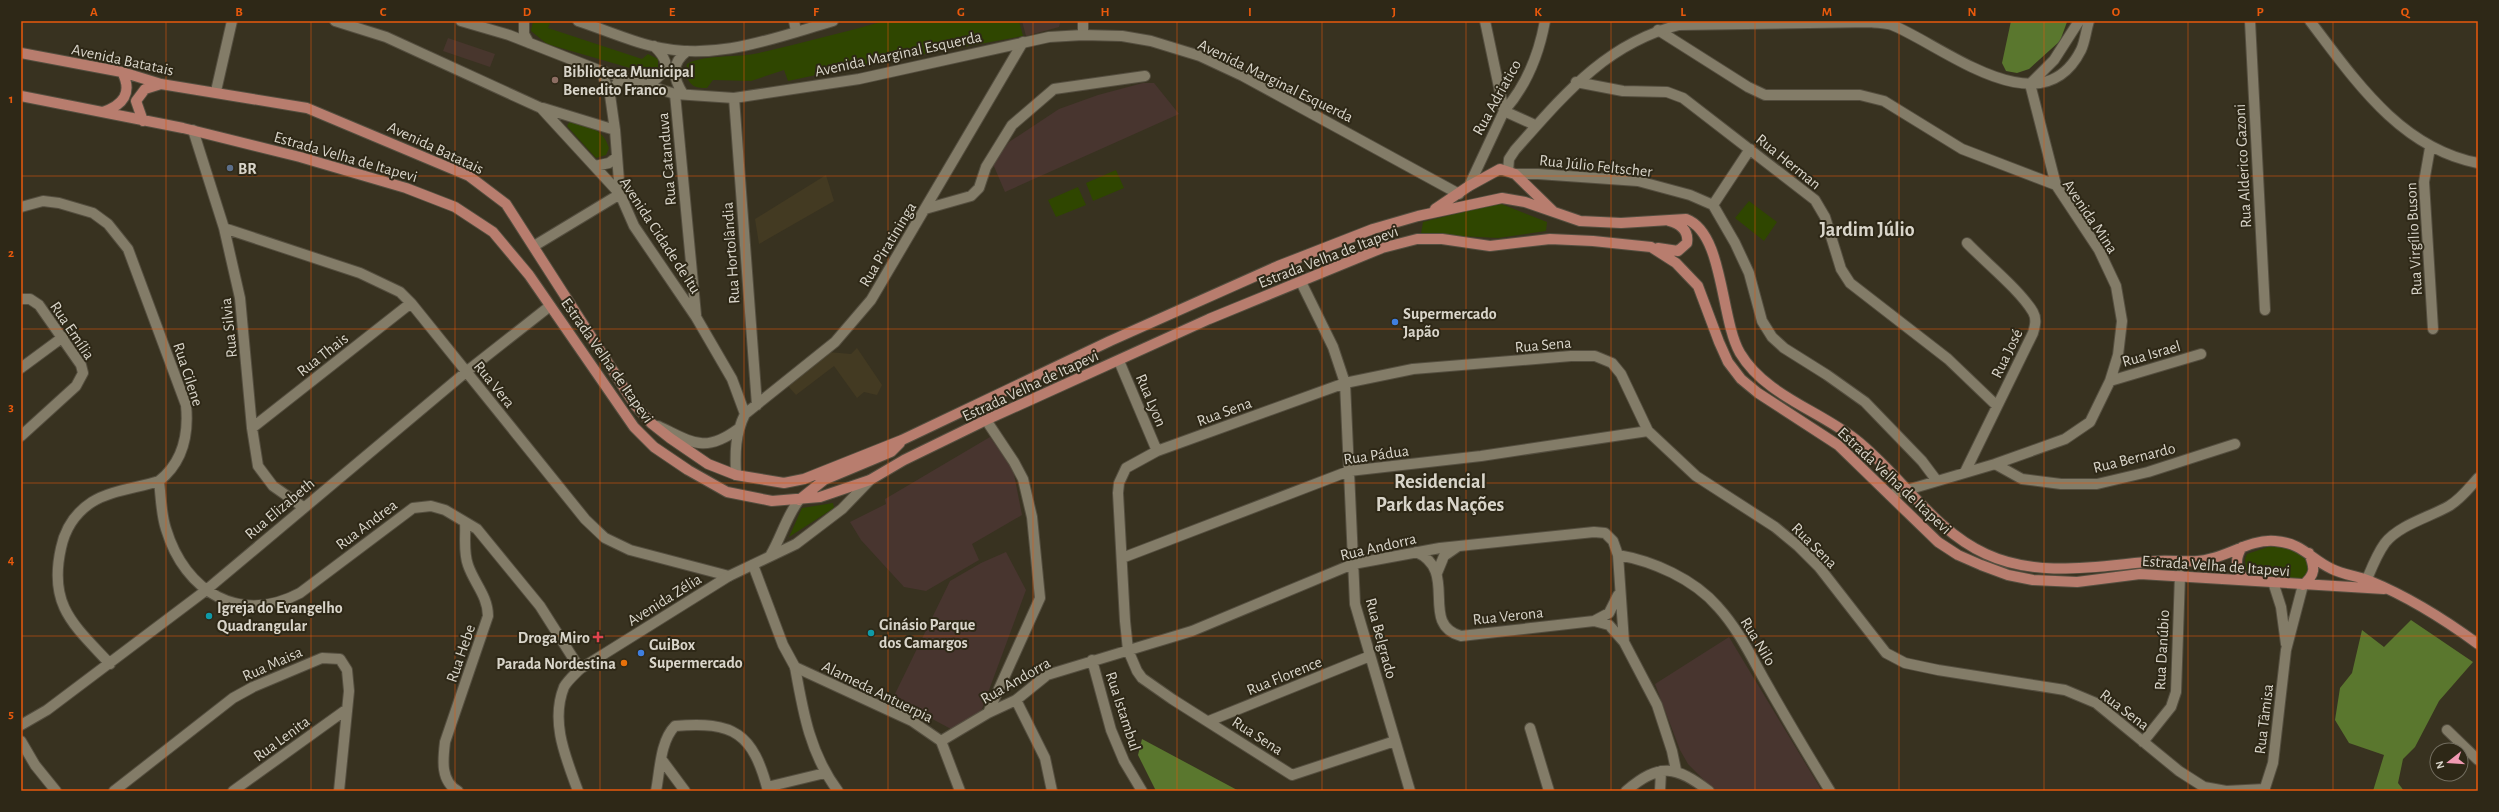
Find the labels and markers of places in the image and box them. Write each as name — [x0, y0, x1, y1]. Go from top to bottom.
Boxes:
place label: Biblioteca Municipal Benedito Franco — [563, 64, 694, 98]
marker: Biblioteca Municipal Benedito Franco — [550, 75, 560, 85]
place label: BR — [238, 161, 257, 177]
marker: BR — [225, 163, 235, 173]
place label: Supermercado Japão — [1403, 306, 1497, 340]
marker: Supermercado Japão — [1390, 317, 1400, 327]
place label: Igreja do Evangelho Quadrangular — [217, 600, 343, 635]
marker: Igreja do Evangelho Quadrangular — [204, 611, 214, 621]
place label: Ginásio Parque dos Camargos — [879, 617, 976, 651]
marker: Ginásio Parque dos Camargos — [866, 628, 876, 638]
place label: Droga Miro — [518, 630, 590, 646]
marker: Droga Miro — [593, 632, 603, 642]
place label: GuiBox Supermercado — [649, 637, 743, 671]
marker: GuiBox Supermercado — [636, 648, 646, 658]
place label: Parada Nordestina — [496, 656, 616, 672]
marker: Parada Nordestina — [619, 658, 629, 668]

